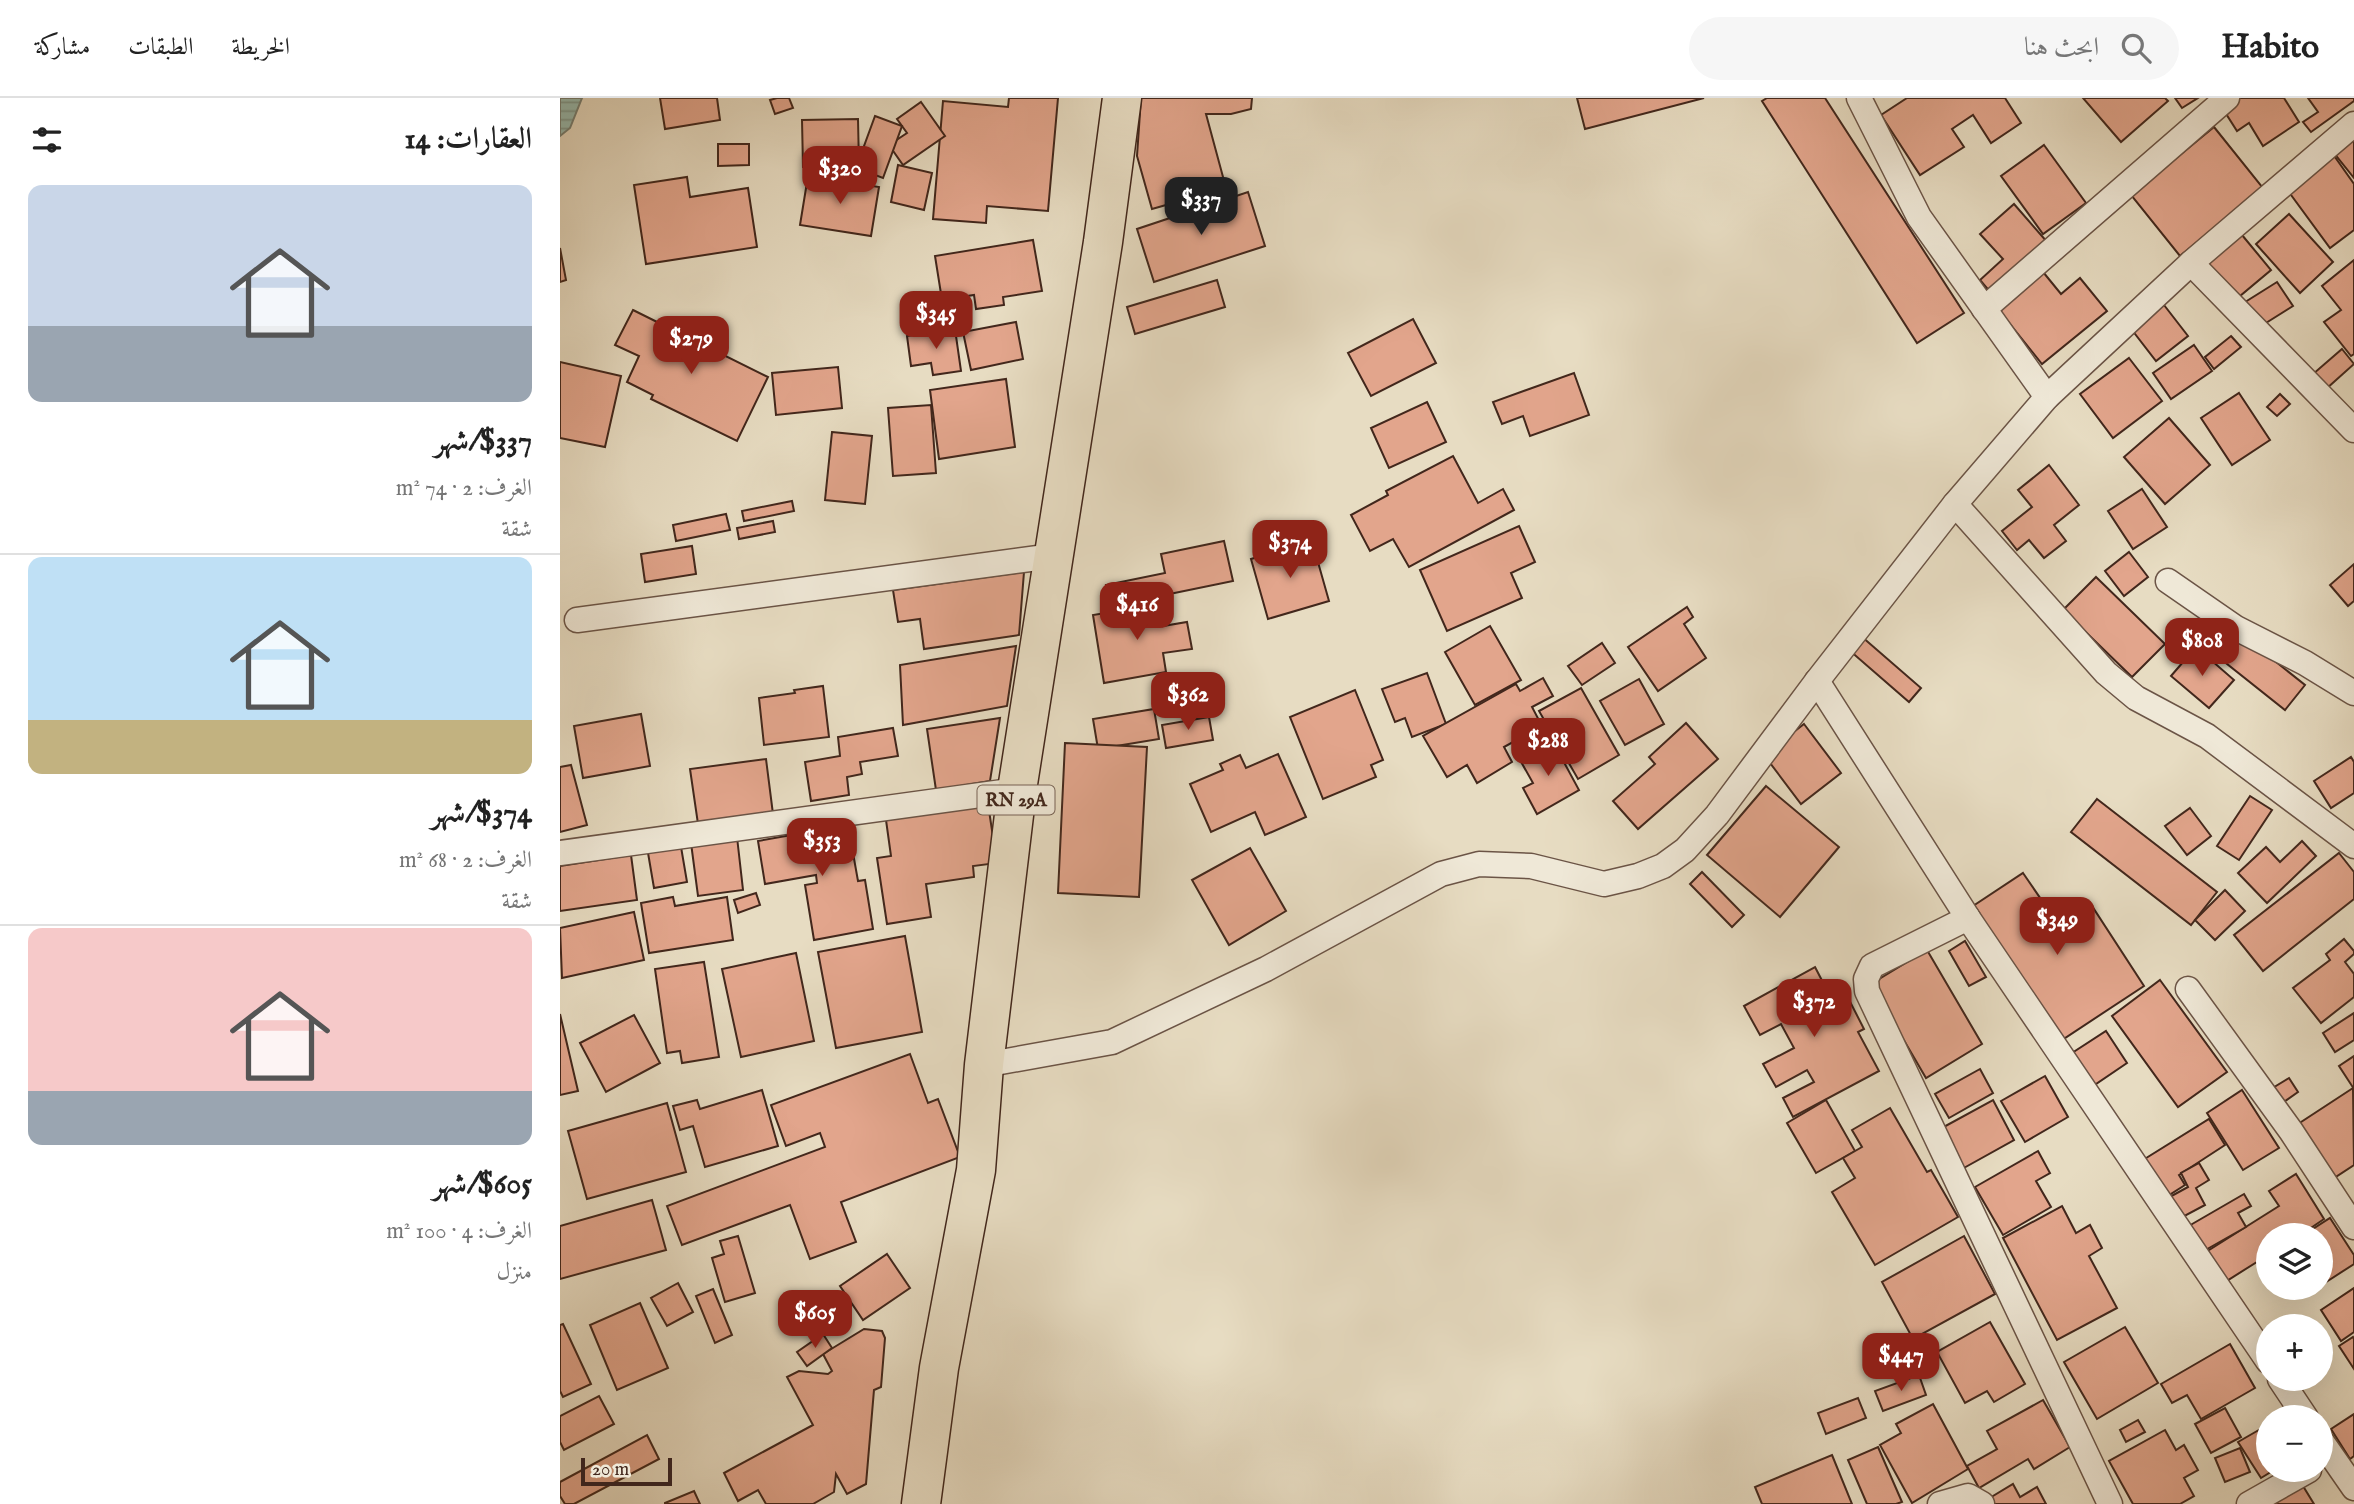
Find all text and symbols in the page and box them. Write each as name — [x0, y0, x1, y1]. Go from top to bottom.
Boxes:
search box — [1689, 17, 2179, 80]
text: Habito — [2221, 27, 2319, 69]
icon: search — [2117, 29, 2155, 67]
text: ابحث هنا — [2024, 31, 2099, 64]
text: مشاركة — [35, 32, 90, 63]
text: الطبقات — [128, 32, 194, 63]
text: الخريطة — [232, 32, 290, 63]
icon: filters — [28, 121, 66, 159]
text: العقارات: 14 — [404, 121, 532, 159]
pin: $320 — [799, 146, 881, 206]
text: $320 — [818, 154, 862, 183]
pin: $337 — [1160, 178, 1242, 237]
text: $337 — [1181, 185, 1221, 214]
icon: home — [217, 230, 343, 356]
pin: $345 — [895, 292, 977, 351]
text: $345 — [916, 299, 956, 328]
pin: $279 — [650, 316, 732, 376]
text: $279 — [669, 324, 713, 353]
text: $337/شهر — [434, 423, 532, 461]
text: الغرف: 2 · 74 m² — [396, 474, 532, 503]
text: شقة — [502, 515, 532, 544]
pin: $374 — [1249, 520, 1331, 580]
text: $374 — [1268, 528, 1312, 557]
pin: $416 — [1096, 582, 1178, 642]
text: $416 — [1116, 590, 1158, 619]
icon: home — [217, 602, 343, 728]
pin: $808 — [2161, 618, 2243, 678]
text: $808 — [2181, 626, 2223, 655]
pin: $362 — [1147, 672, 1229, 732]
text: $362 — [1167, 680, 1209, 709]
pin: $288 — [1507, 718, 1589, 778]
text: $288 — [1527, 726, 1569, 755]
road number: RN 29A — [978, 786, 1054, 814]
text: $374/شهر — [431, 795, 532, 833]
pin: $353 — [781, 818, 863, 878]
text: $353 — [803, 826, 841, 855]
text: الغرف: 2 · 68 m² — [399, 846, 532, 875]
text: شقة — [502, 887, 532, 916]
pin: $349 — [2016, 898, 2098, 957]
text: $349 — [2036, 905, 2078, 934]
icon: home — [217, 973, 343, 1099]
pin: $372 — [1773, 979, 1855, 1039]
text: $372 — [1793, 987, 1835, 1016]
text: $605/شهر — [432, 1166, 532, 1204]
text: الغرف: 4 · 100 m² — [386, 1217, 532, 1246]
map controls — [2256, 1223, 2333, 1482]
button: layers — [2256, 1223, 2333, 1300]
text: منزل — [497, 1258, 532, 1287]
pin: $605 — [774, 1290, 856, 1350]
text: $605 — [794, 1298, 836, 1327]
button: + — [2256, 1314, 2333, 1391]
pin: $447 — [1860, 1334, 1942, 1393]
text: $447 — [1878, 1341, 1924, 1370]
button: − — [2256, 1405, 2333, 1482]
scale bar — [581, 1455, 672, 1487]
text: 20 m — [592, 1458, 629, 1482]

